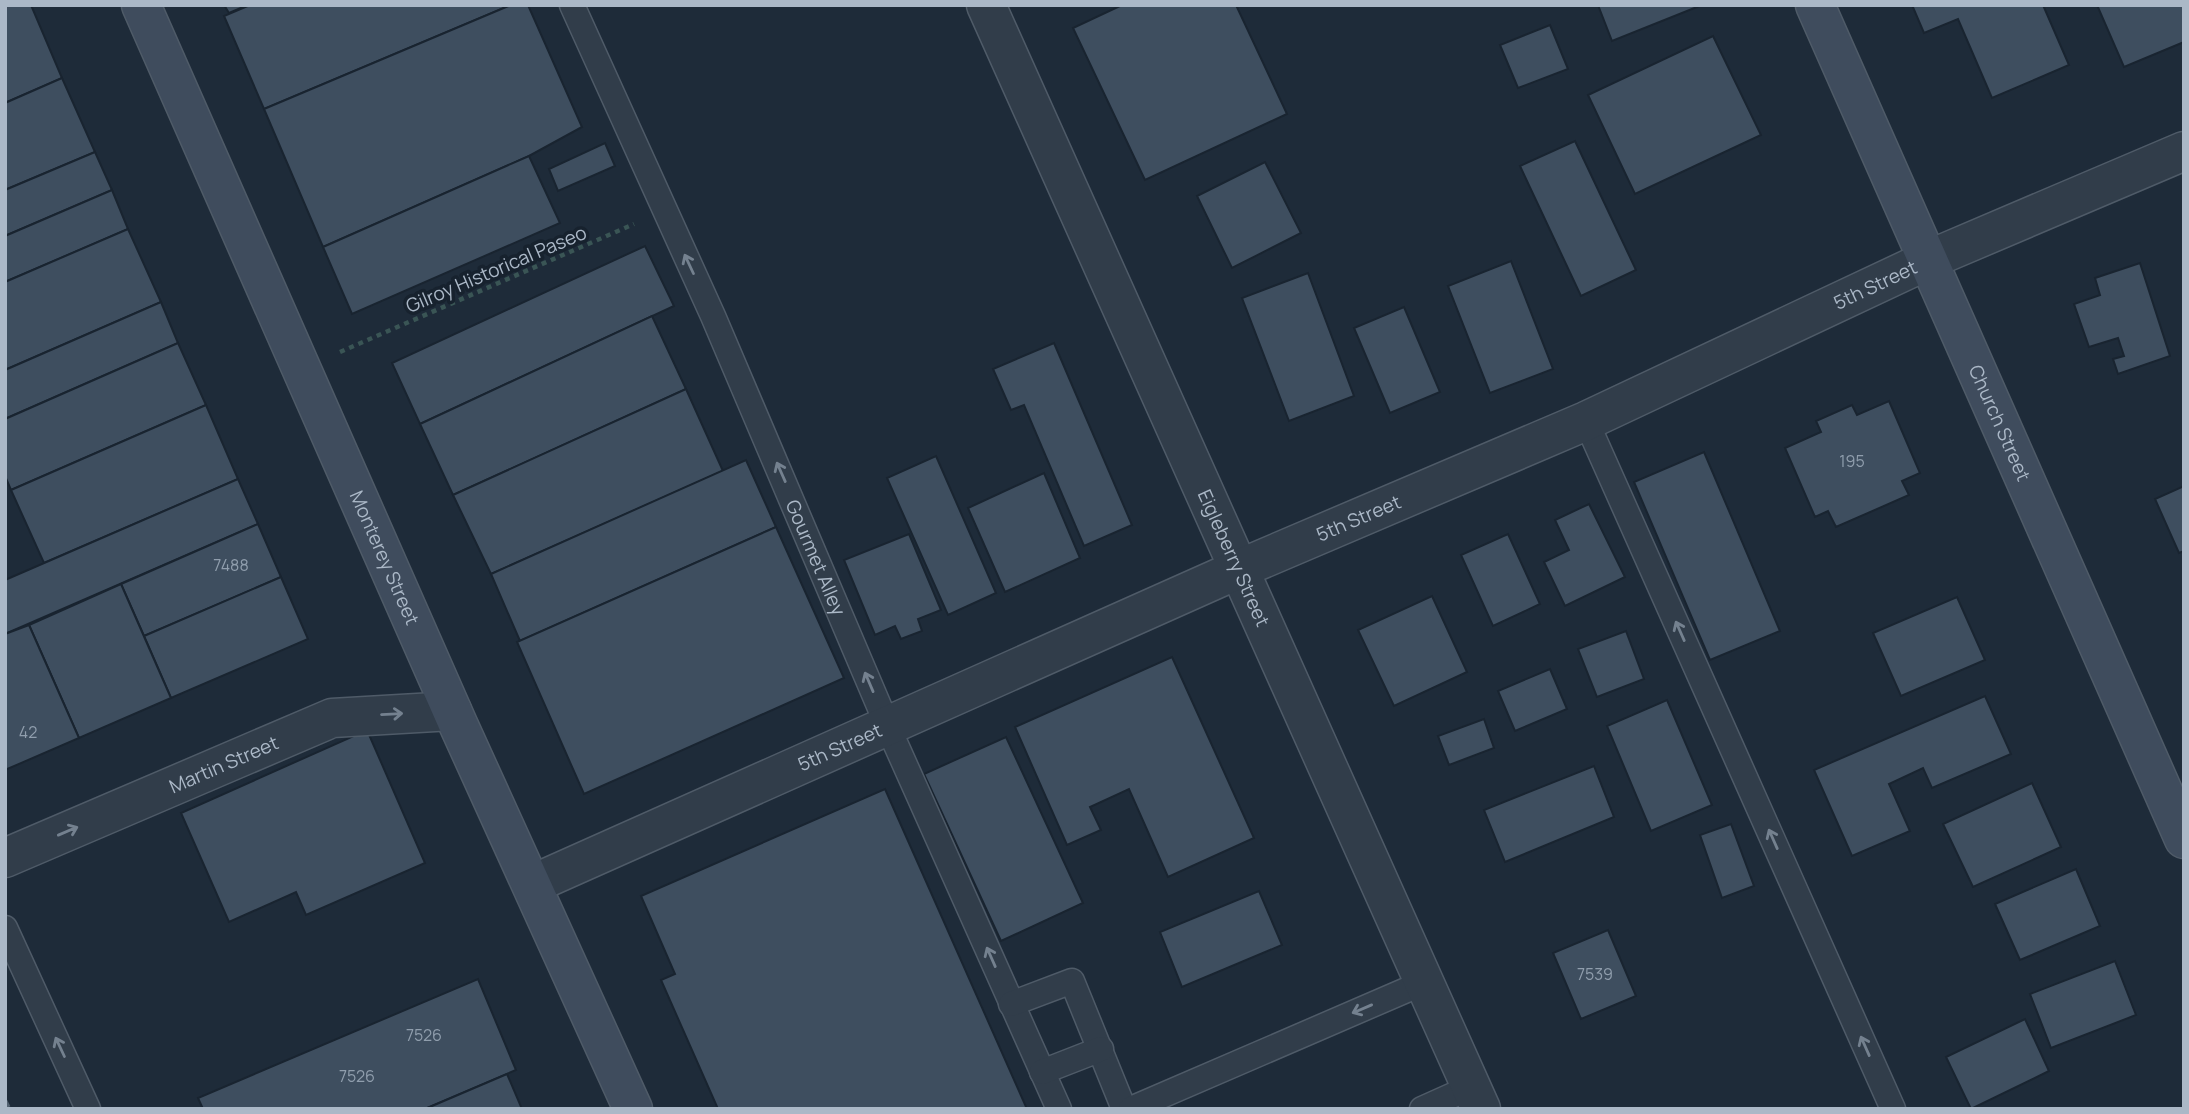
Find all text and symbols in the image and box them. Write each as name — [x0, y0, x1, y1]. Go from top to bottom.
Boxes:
street label: Gilroy Historical Paseo — [402, 219, 590, 319]
one-way arrow — [682, 254, 695, 275]
street label: 5th Street — [1829, 254, 1921, 316]
street label: Church Street — [1963, 361, 2037, 485]
house number: 195 — [1839, 450, 1865, 472]
one-way arrow — [774, 462, 787, 483]
street label: Eigleberry Street — [1192, 485, 1276, 631]
street label: Monterey Street — [344, 486, 426, 629]
street label: 5th Street — [1312, 489, 1405, 548]
street label: Gourmet Alley — [780, 496, 852, 619]
house number: 7488 — [213, 554, 249, 576]
one-way arrow — [1673, 621, 1686, 642]
one-way arrow — [862, 671, 875, 693]
one-way arrow — [380, 707, 403, 720]
street label: 5th Street — [794, 717, 886, 777]
house number: 42 — [19, 721, 37, 743]
street label: Martin Street — [165, 729, 282, 799]
one-way arrow — [57, 824, 78, 837]
one-way arrow — [1766, 828, 1779, 850]
one-way arrow — [984, 947, 997, 968]
house number: 7539 — [1577, 963, 1613, 985]
one-way arrow — [1352, 1004, 1373, 1017]
house number: 7526 — [406, 1024, 442, 1046]
one-way arrow — [1858, 1036, 1871, 1058]
one-way arrow — [53, 1037, 66, 1058]
house number: 7526 — [339, 1065, 375, 1087]

